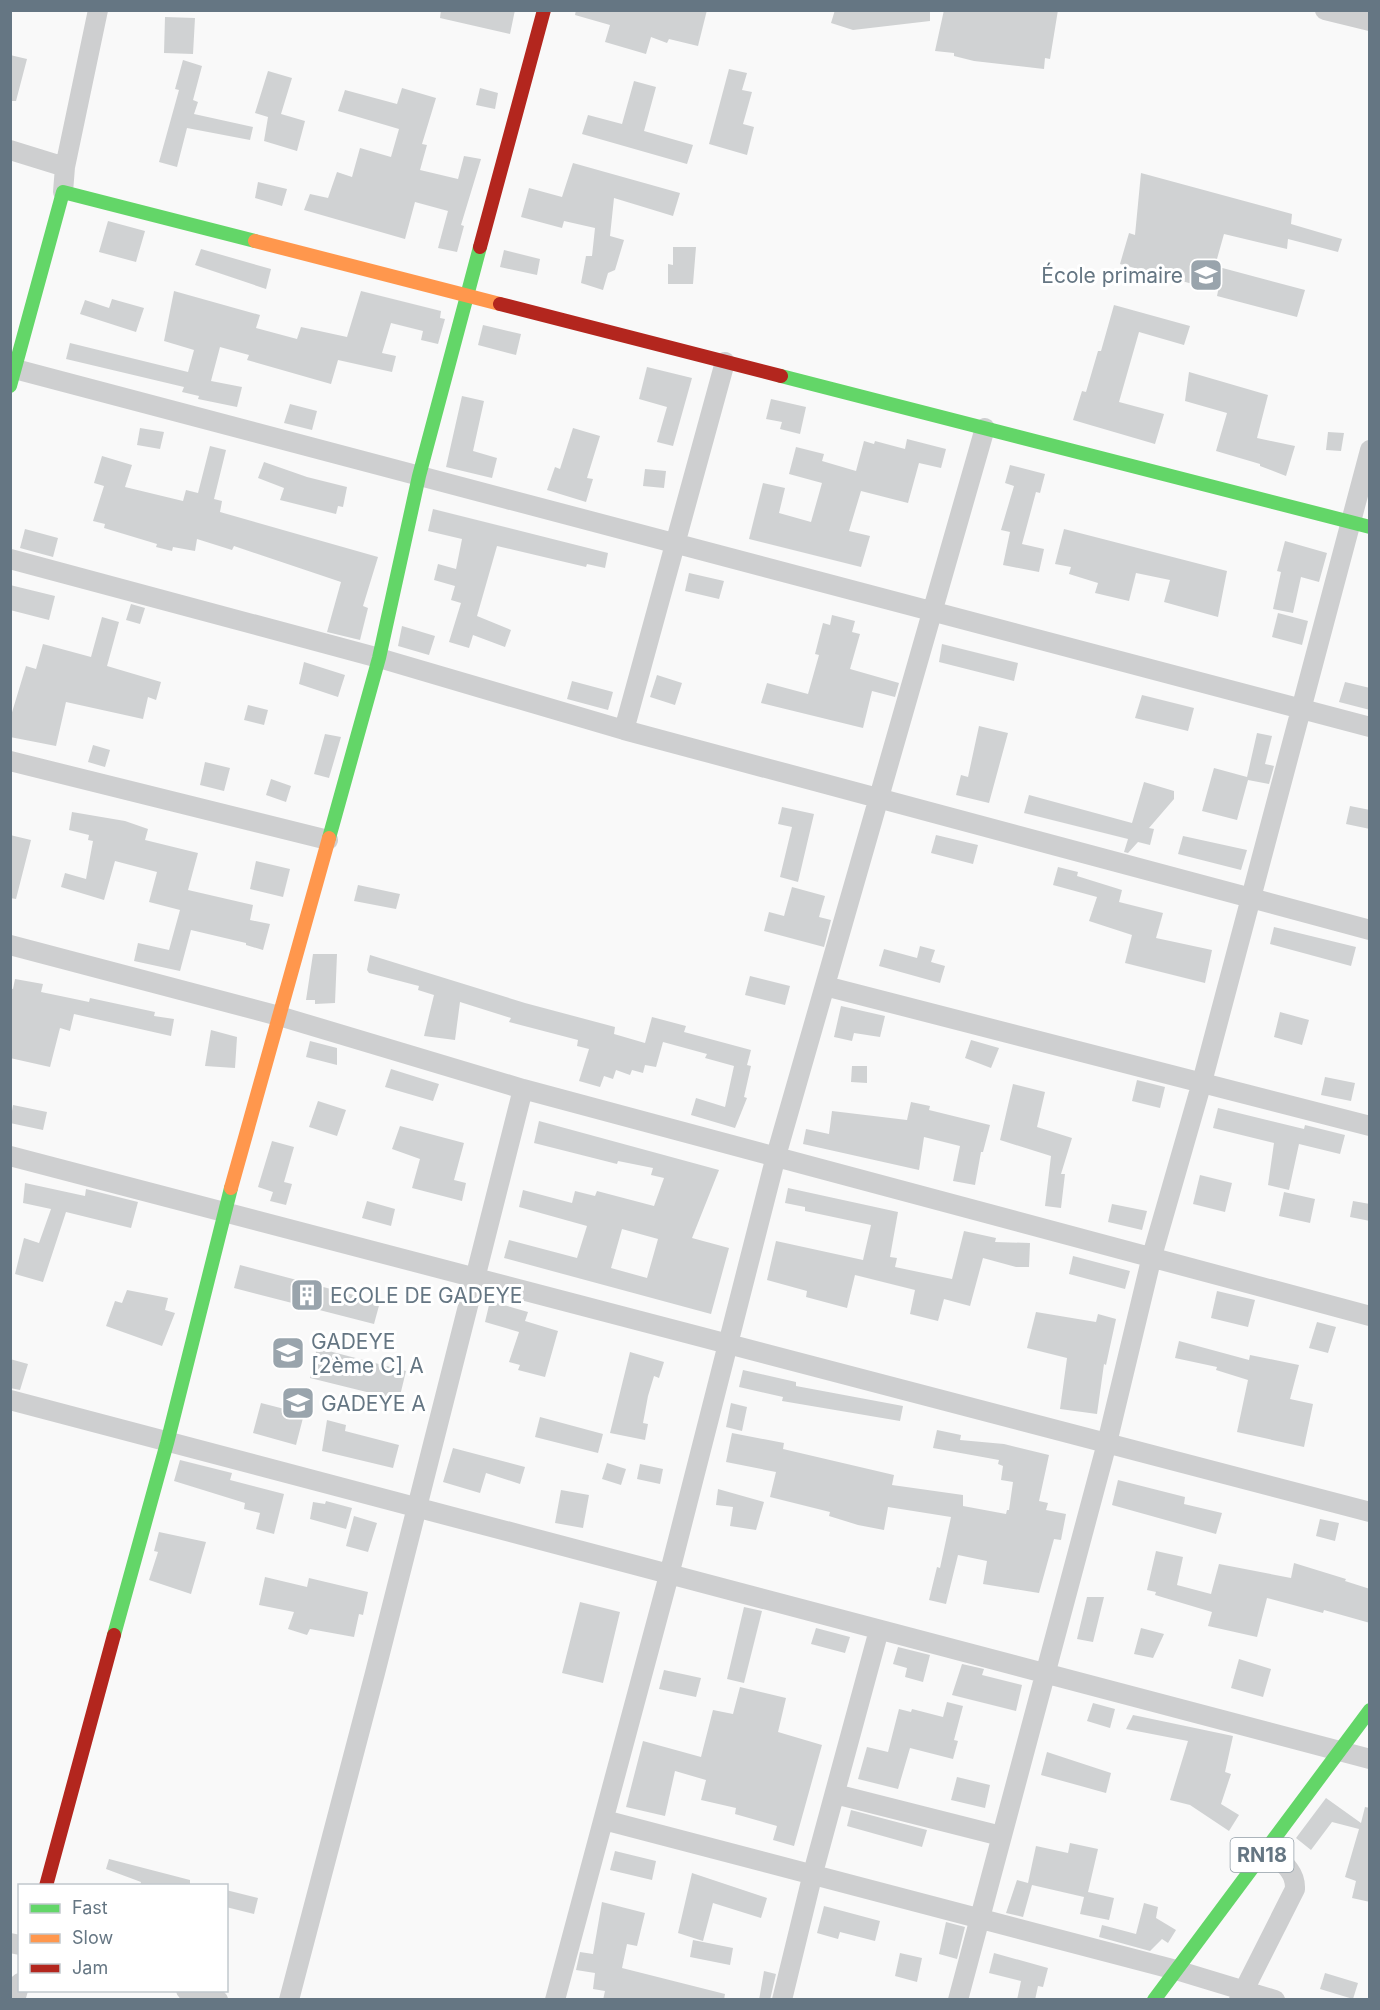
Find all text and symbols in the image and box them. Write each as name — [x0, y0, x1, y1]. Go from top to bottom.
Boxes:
school or university icon: École primaire — [1188, 257, 1224, 293]
place label: École primaire — [1041, 262, 1183, 288]
building icon: ECOLE DE GADEYE — [289, 1277, 325, 1313]
place label: ECOLE DE GADEYE — [330, 1283, 522, 1308]
place label: GADEYE [2ème C] A — [311, 1329, 424, 1378]
school or university icon: GADEYE [2ème C] A — [270, 1335, 306, 1371]
school or university icon: GADEYE A — [280, 1385, 316, 1421]
place label: GADEYE A — [321, 1391, 426, 1416]
road number: RN18 — [1230, 1838, 1294, 1872]
legend — [18, 1884, 228, 1992]
text: Fast — [72, 1897, 108, 1918]
text: Slow — [72, 1927, 113, 1948]
text: Jam — [72, 1957, 108, 1978]

